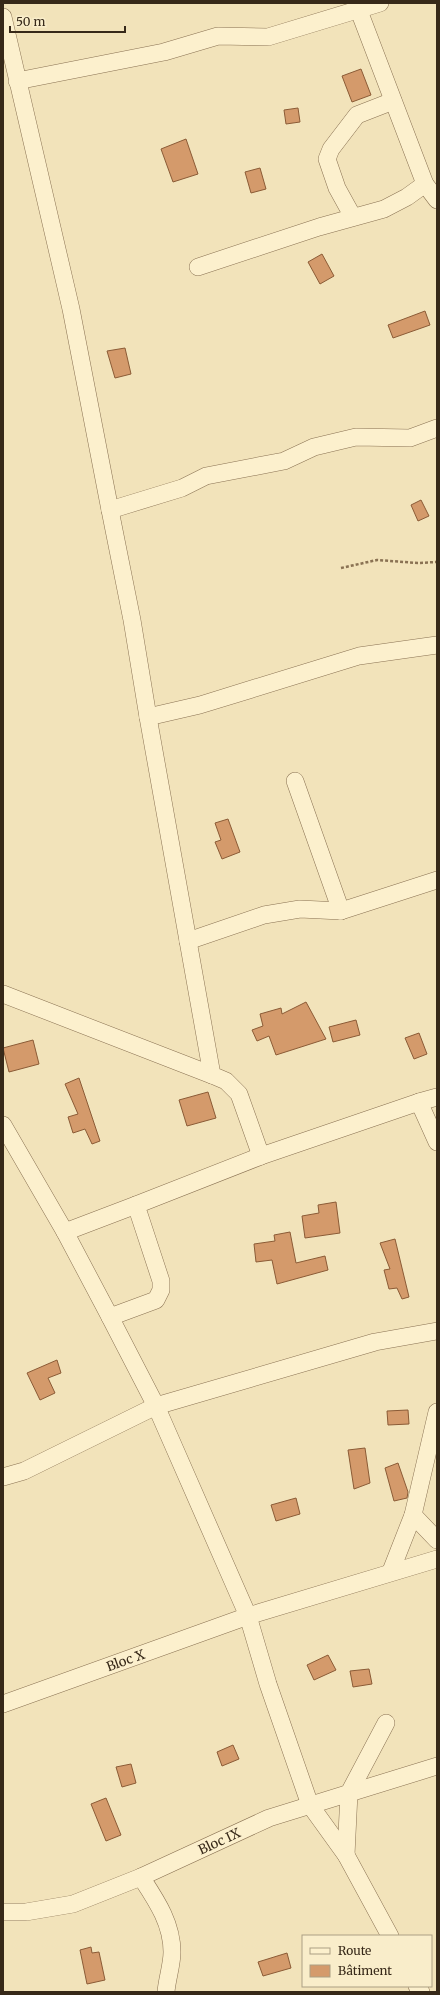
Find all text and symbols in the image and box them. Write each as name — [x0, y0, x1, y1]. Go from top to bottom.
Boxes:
scale bar — [10, 8, 125, 34]
text: 50 m — [16, 14, 45, 29]
street label: Bloc X — [104, 1645, 147, 1675]
street label: Bloc IX — [195, 1824, 244, 1858]
legend — [302, 1935, 432, 1987]
text: Route — [338, 1943, 371, 1958]
text: Bâtiment — [338, 1963, 392, 1978]

